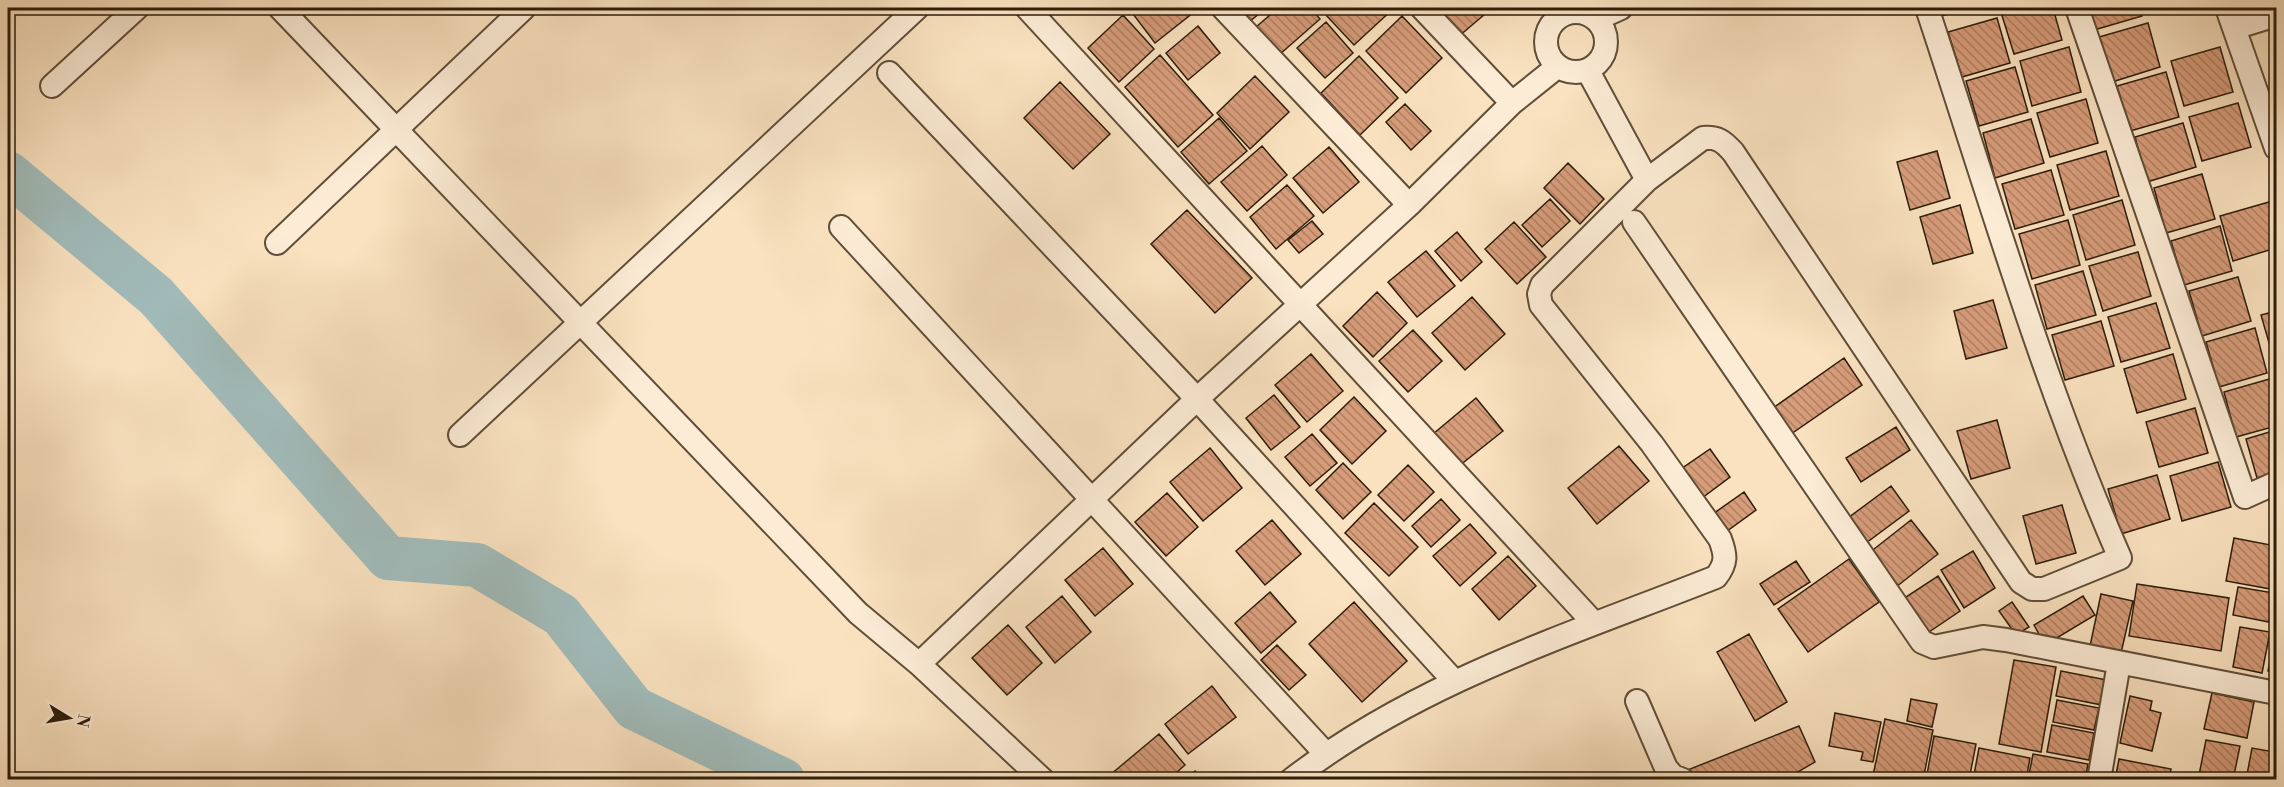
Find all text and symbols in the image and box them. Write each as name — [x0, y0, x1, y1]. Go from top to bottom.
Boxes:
north arrow — [39, 688, 99, 748]
text: N — [72, 713, 94, 729]

